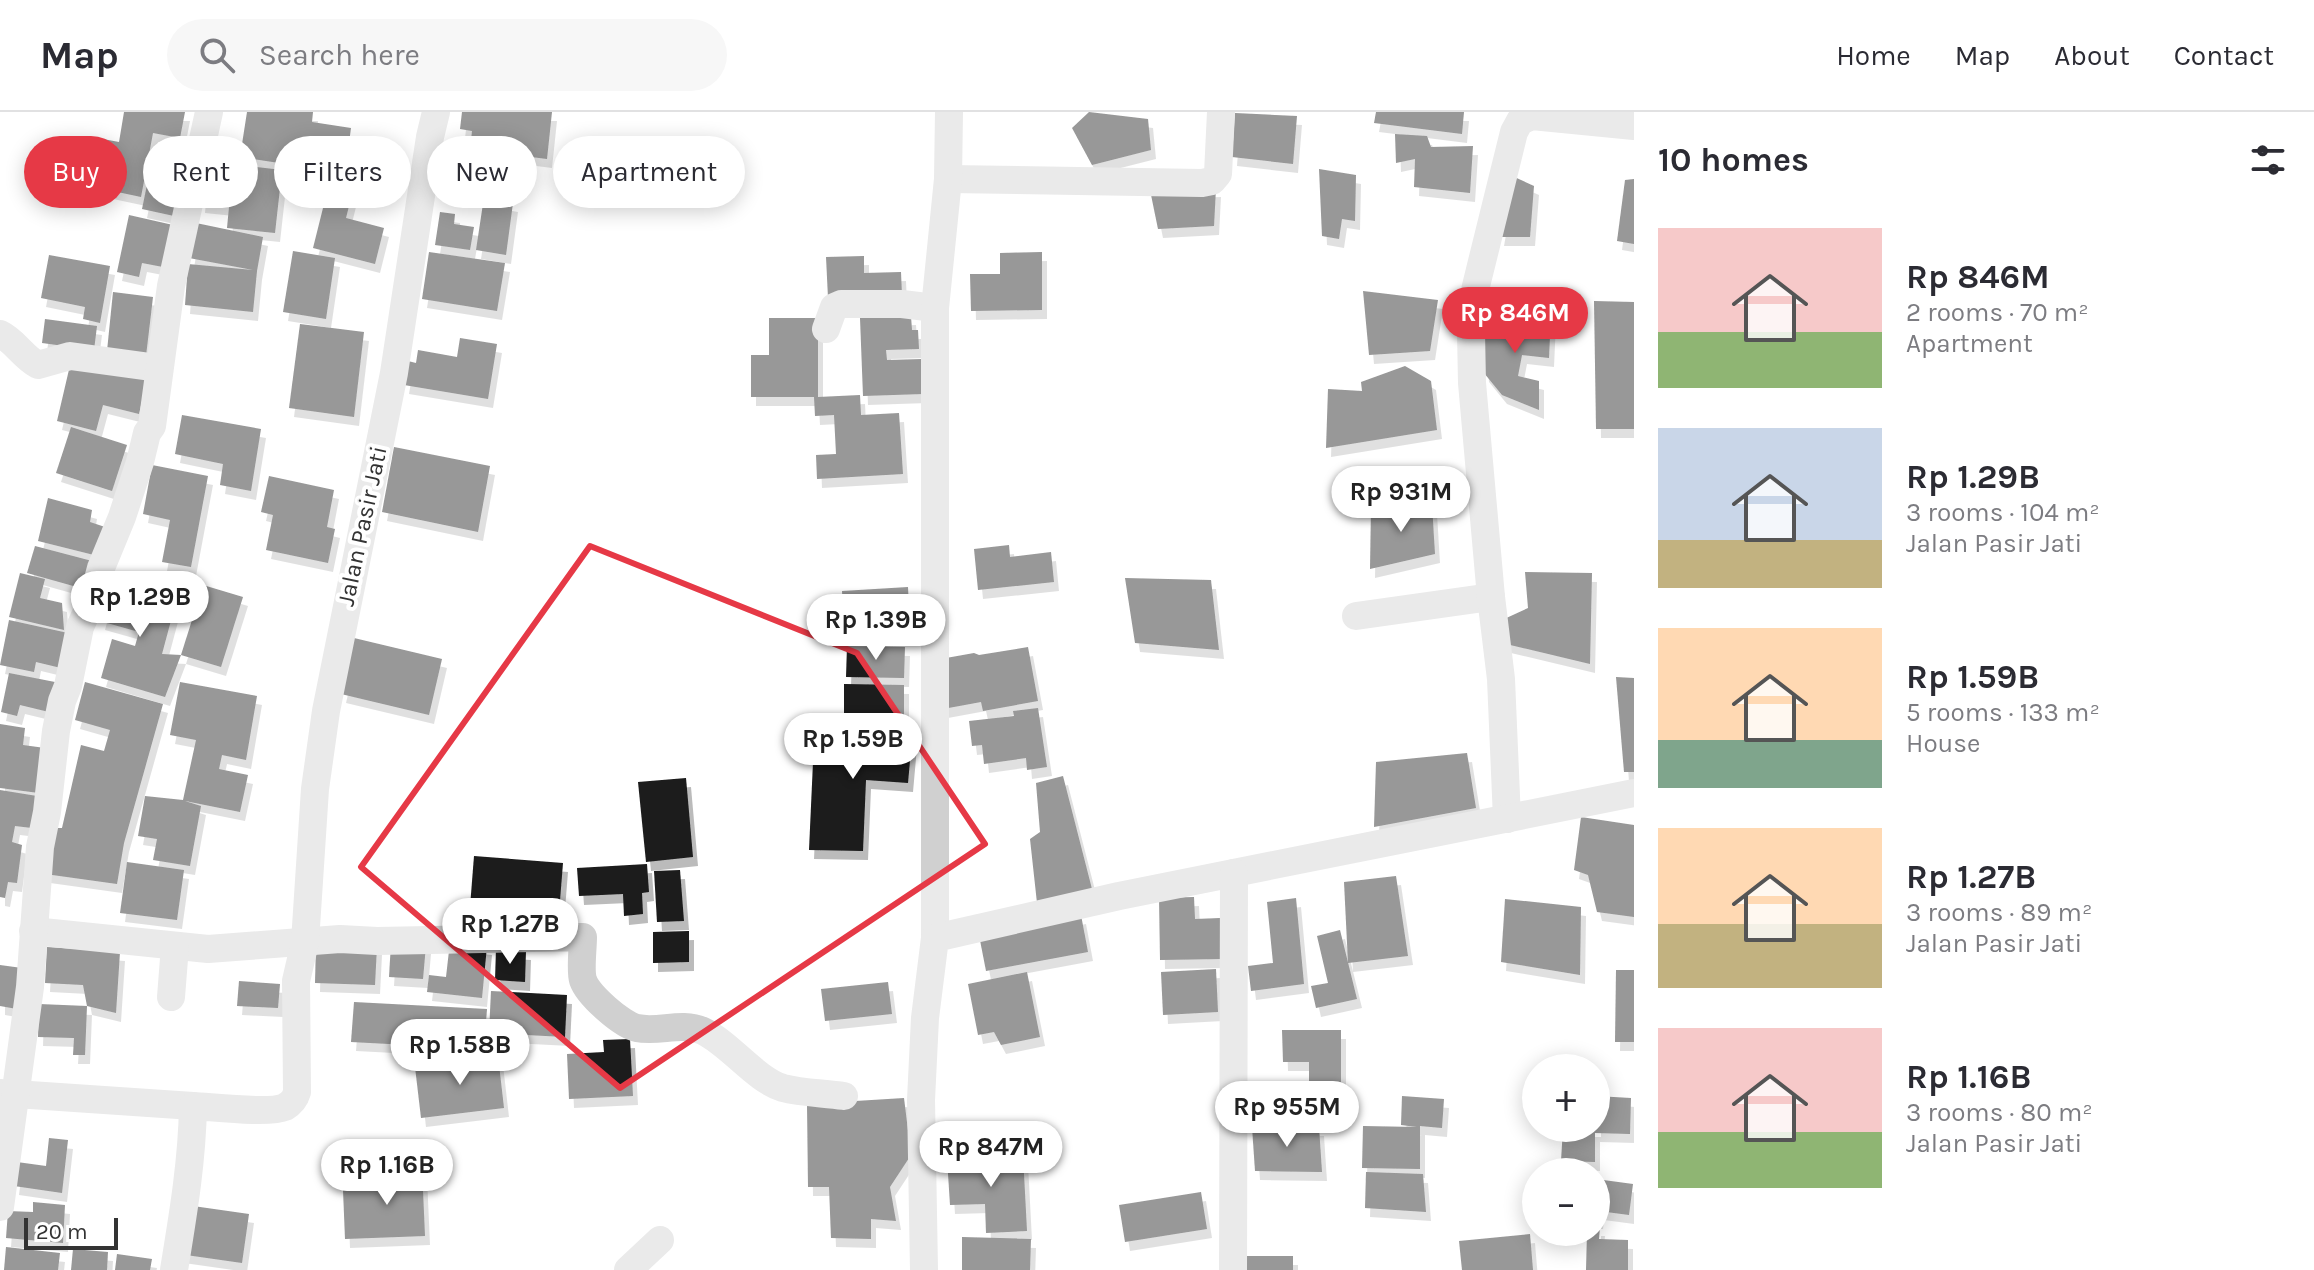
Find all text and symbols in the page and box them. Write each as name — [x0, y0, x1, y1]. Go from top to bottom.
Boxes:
search box — [167, 19, 727, 91]
text: Map — [40, 33, 119, 78]
icon: search — [195, 33, 239, 77]
text: Search here — [259, 37, 420, 73]
text: Home — [1836, 39, 1911, 72]
text: Map — [1955, 39, 2010, 72]
text: About — [2054, 39, 2130, 72]
text: Contact — [2174, 39, 2274, 72]
chip: Buy — [24, 136, 127, 208]
chip: Rent — [143, 136, 258, 208]
chip: Filters — [274, 136, 411, 208]
chip: New — [427, 136, 537, 208]
chip: Apartment — [553, 136, 745, 208]
icon: filters — [2246, 138, 2290, 182]
text: 10 homes — [1658, 140, 1809, 180]
text: Rp 846M — [1906, 257, 2050, 297]
icon: home — [1722, 260, 1818, 356]
pin: Rp 846M — [1441, 287, 1589, 355]
text: Rp 846M — [1460, 297, 1570, 328]
text: 2 rooms · 70 m² — [1906, 297, 2089, 328]
text: Apartment — [1906, 328, 2033, 359]
street label: Jalan Pasir Jati — [331, 444, 393, 608]
text: Rp 1.29B — [1906, 457, 2040, 497]
icon: home — [1722, 460, 1818, 556]
pin: Rp 931M — [1327, 466, 1475, 534]
text: Rp 931M — [1349, 476, 1453, 507]
text: 3 rooms · 104 m² — [1906, 497, 2100, 528]
text: Jalan Pasir Jati — [1906, 528, 2082, 559]
pin: Rp 1.29B — [57, 571, 223, 639]
text: Rp 1.29B — [89, 581, 191, 612]
pin: Rp 1.39B — [793, 594, 959, 662]
text: Rp 1.39B — [825, 604, 927, 635]
text: Rp 1.59B — [1906, 657, 2039, 697]
icon: home — [1722, 660, 1818, 756]
text: 5 rooms · 133 m² — [1906, 697, 2100, 728]
pin: Rp 1.59B — [770, 713, 936, 781]
text: Rp 1.59B — [802, 723, 904, 754]
text: House — [1906, 728, 1980, 759]
text: Rp 1.27B — [1906, 857, 2036, 897]
icon: home — [1722, 860, 1818, 956]
text: 3 rooms · 89 m² — [1906, 897, 2092, 928]
pin: Rp 1.27B — [427, 898, 593, 966]
text: Rp 1.27B — [460, 908, 560, 939]
text: Jalan Pasir Jati — [1906, 928, 2082, 959]
pin: Rp 1.58B — [377, 1019, 543, 1087]
text: Rp 1.58B — [409, 1029, 511, 1060]
map controls — [1522, 1054, 1610, 1246]
button: + — [1522, 1054, 1610, 1142]
text: Rp 1.16B — [1906, 1057, 2031, 1097]
icon: home — [1722, 1060, 1818, 1156]
pin: Rp 955M — [1213, 1081, 1361, 1149]
text: Rp 955M — [1233, 1091, 1341, 1122]
text: 3 rooms · 80 m² — [1906, 1097, 2093, 1128]
pin: Rp 847M — [917, 1121, 1065, 1189]
text: Jalan Pasir Jati — [1906, 1128, 2082, 1159]
text: Rp 847M — [937, 1131, 1045, 1162]
pin: Rp 1.16B — [304, 1139, 470, 1207]
text: Rp 1.16B — [339, 1149, 435, 1180]
button: − — [1522, 1158, 1610, 1246]
scale bar — [24, 1214, 118, 1250]
text: 20 m — [36, 1219, 88, 1245]

